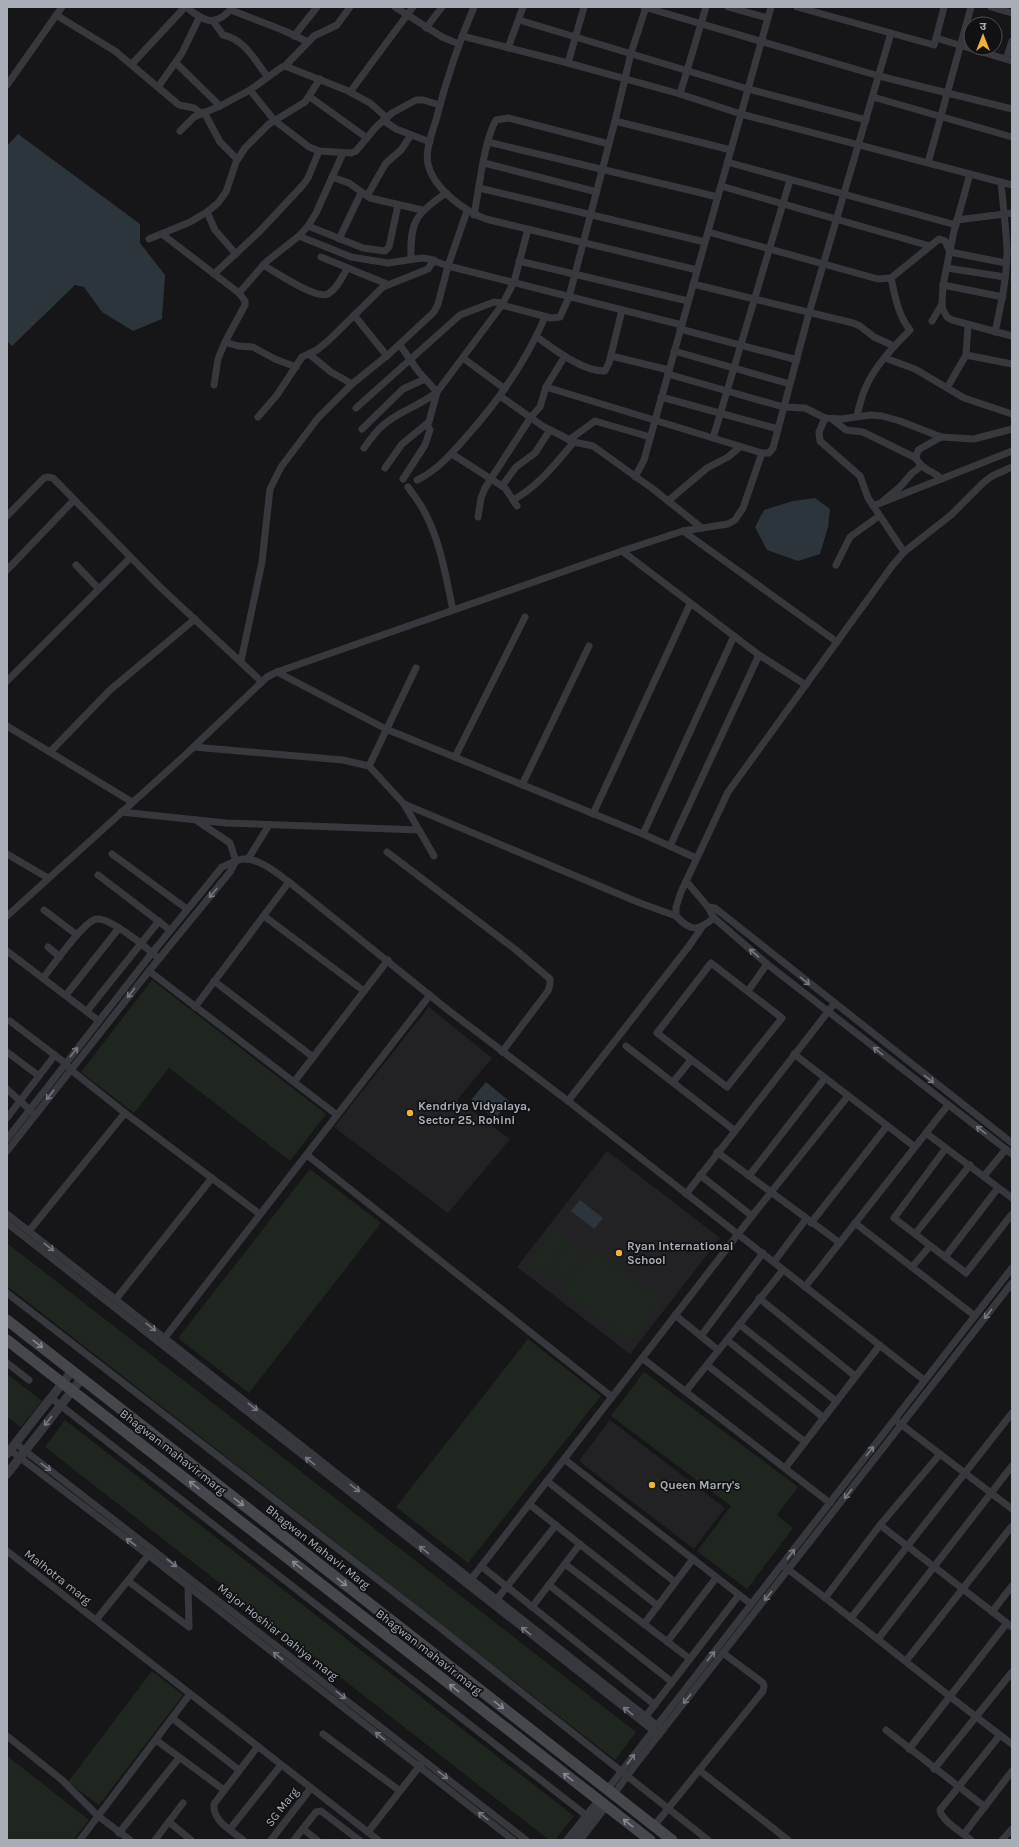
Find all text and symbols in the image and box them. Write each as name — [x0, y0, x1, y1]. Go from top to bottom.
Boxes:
north arrow — [963, 16, 1003, 56]
text: उ — [980, 20, 987, 33]
one-way arrow — [209, 887, 218, 898]
one-way arrow — [749, 949, 759, 958]
one-way arrow — [800, 977, 811, 985]
one-way arrow — [127, 988, 135, 999]
one-way arrow — [69, 1047, 78, 1058]
one-way arrow — [873, 1047, 884, 1055]
one-way arrow — [924, 1075, 935, 1084]
one-way arrow — [46, 1090, 55, 1101]
place label: Kendriya Vidyalaya, Sector 25, Rohini — [418, 1099, 530, 1127]
marker: Kendriya Vidyalaya, Sector 25, Rohini — [405, 1108, 415, 1118]
one-way arrow — [976, 1126, 987, 1135]
place label: Ryan International School — [627, 1239, 733, 1267]
one-way arrow — [43, 1242, 54, 1251]
marker: Ryan International School — [614, 1248, 624, 1258]
one-way arrow — [984, 1309, 992, 1320]
one-way arrow — [145, 1323, 156, 1331]
one-way arrow — [32, 1339, 43, 1348]
one-way arrow — [248, 1403, 259, 1412]
street label: Bhagwan mahavir marg — [117, 1406, 229, 1498]
one-way arrow — [44, 1416, 53, 1427]
one-way arrow — [866, 1445, 874, 1456]
one-way arrow — [305, 1457, 316, 1466]
one-way arrow — [41, 1463, 52, 1471]
place label: Queen Marry's — [660, 1478, 740, 1492]
marker: Queen Marry's — [647, 1480, 657, 1490]
one-way arrow — [189, 1481, 200, 1490]
one-way arrow — [350, 1483, 361, 1492]
one-way arrow — [843, 1488, 852, 1499]
one-way arrow — [234, 1497, 245, 1506]
street label: Bhagwan Mahavir Marg — [263, 1502, 373, 1592]
one-way arrow — [125, 1538, 136, 1546]
one-way arrow — [418, 1546, 429, 1555]
street label: Malhotra marg — [22, 1547, 94, 1608]
one-way arrow — [787, 1548, 795, 1559]
one-way arrow — [166, 1559, 177, 1567]
one-way arrow — [291, 1561, 302, 1569]
one-way arrow — [336, 1577, 347, 1586]
street label: Major Hoshiar Dahiya marg — [215, 1581, 341, 1683]
one-way arrow — [763, 1591, 772, 1602]
street label: Bhagwan mahavir marg — [373, 1606, 485, 1698]
one-way arrow — [520, 1626, 531, 1635]
one-way arrow — [706, 1651, 715, 1662]
one-way arrow — [272, 1652, 283, 1660]
one-way arrow — [449, 1684, 460, 1692]
one-way arrow — [335, 1690, 346, 1699]
one-way arrow — [683, 1693, 692, 1704]
one-way arrow — [494, 1701, 505, 1709]
one-way arrow — [623, 1707, 634, 1715]
one-way arrow — [375, 1731, 386, 1740]
one-way arrow — [626, 1753, 635, 1764]
one-way arrow — [438, 1770, 449, 1779]
one-way arrow — [562, 1772, 573, 1781]
street label: SG Marg — [262, 1785, 302, 1829]
one-way arrow — [477, 1811, 488, 1820]
one-way arrow — [622, 1818, 633, 1827]

